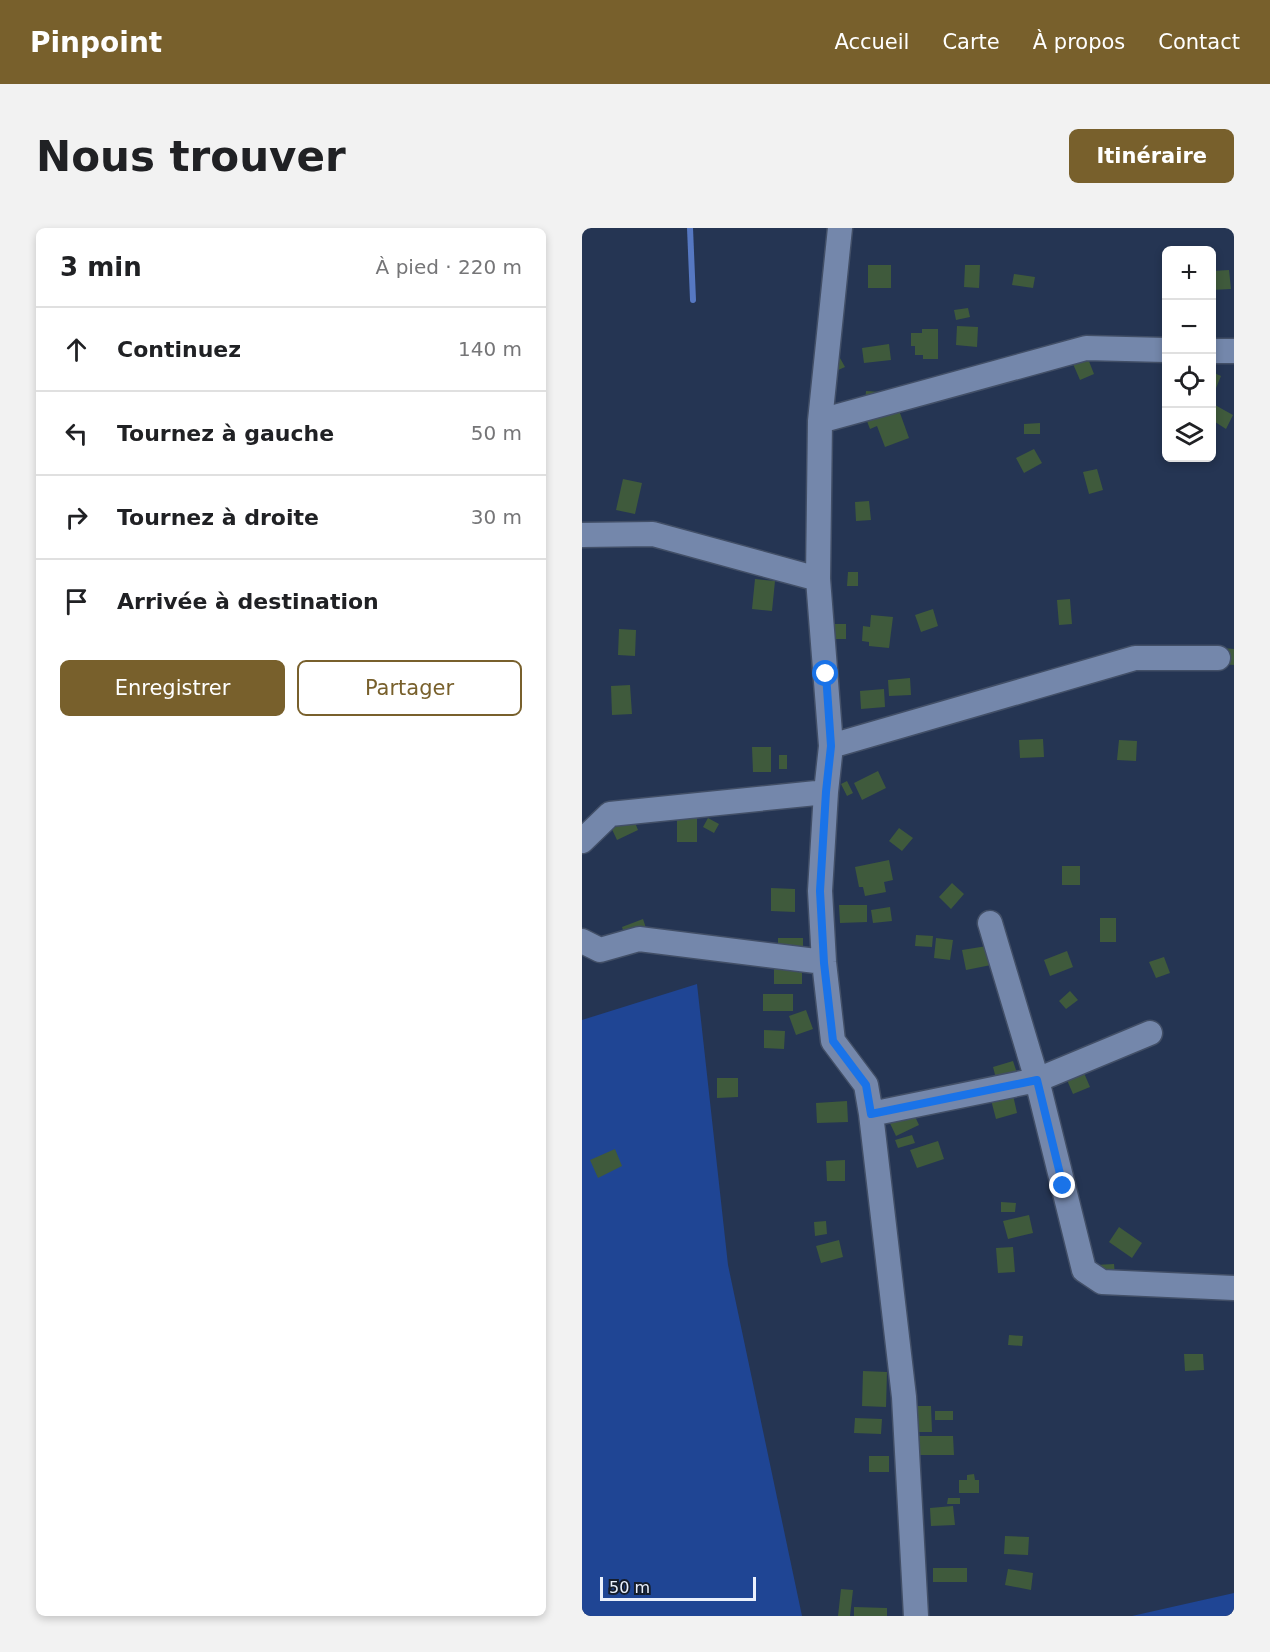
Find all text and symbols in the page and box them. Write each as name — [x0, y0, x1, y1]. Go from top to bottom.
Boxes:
text: Pinpoint — [30, 26, 162, 59]
text: Accueil — [834, 30, 909, 54]
text: Carte — [942, 30, 1000, 54]
text: À propos — [1033, 30, 1125, 54]
text: Contact — [1158, 30, 1240, 54]
button: Itinéraire — [1069, 129, 1234, 183]
text: Nous trouver — [36, 132, 346, 181]
map controls — [1162, 246, 1216, 462]
button: + — [1162, 246, 1216, 300]
text: 3 min — [60, 252, 142, 282]
text: À pied · 220 m — [376, 255, 522, 279]
button: − — [1162, 300, 1216, 354]
icon: ahead — [60, 333, 93, 366]
text: Continuez — [117, 337, 241, 362]
text: 140 m — [458, 337, 522, 361]
button: locate — [1162, 354, 1216, 408]
button: layers — [1162, 408, 1216, 462]
icon: left — [60, 417, 93, 450]
text: Tournez à gauche — [117, 421, 334, 446]
text: 50 m — [471, 421, 522, 445]
icon: right — [60, 501, 93, 534]
text: Tournez à droite — [117, 505, 319, 530]
text: 30 m — [471, 505, 522, 529]
icon: arrive — [60, 585, 93, 618]
text: Arrivée à destination — [117, 589, 379, 614]
button: Enregistrer — [60, 660, 285, 716]
button: Partager — [297, 660, 522, 716]
route start — [812, 660, 838, 686]
route end — [1049, 1172, 1075, 1198]
scale bar — [600, 1574, 756, 1602]
text: 50 m — [609, 1578, 650, 1597]

